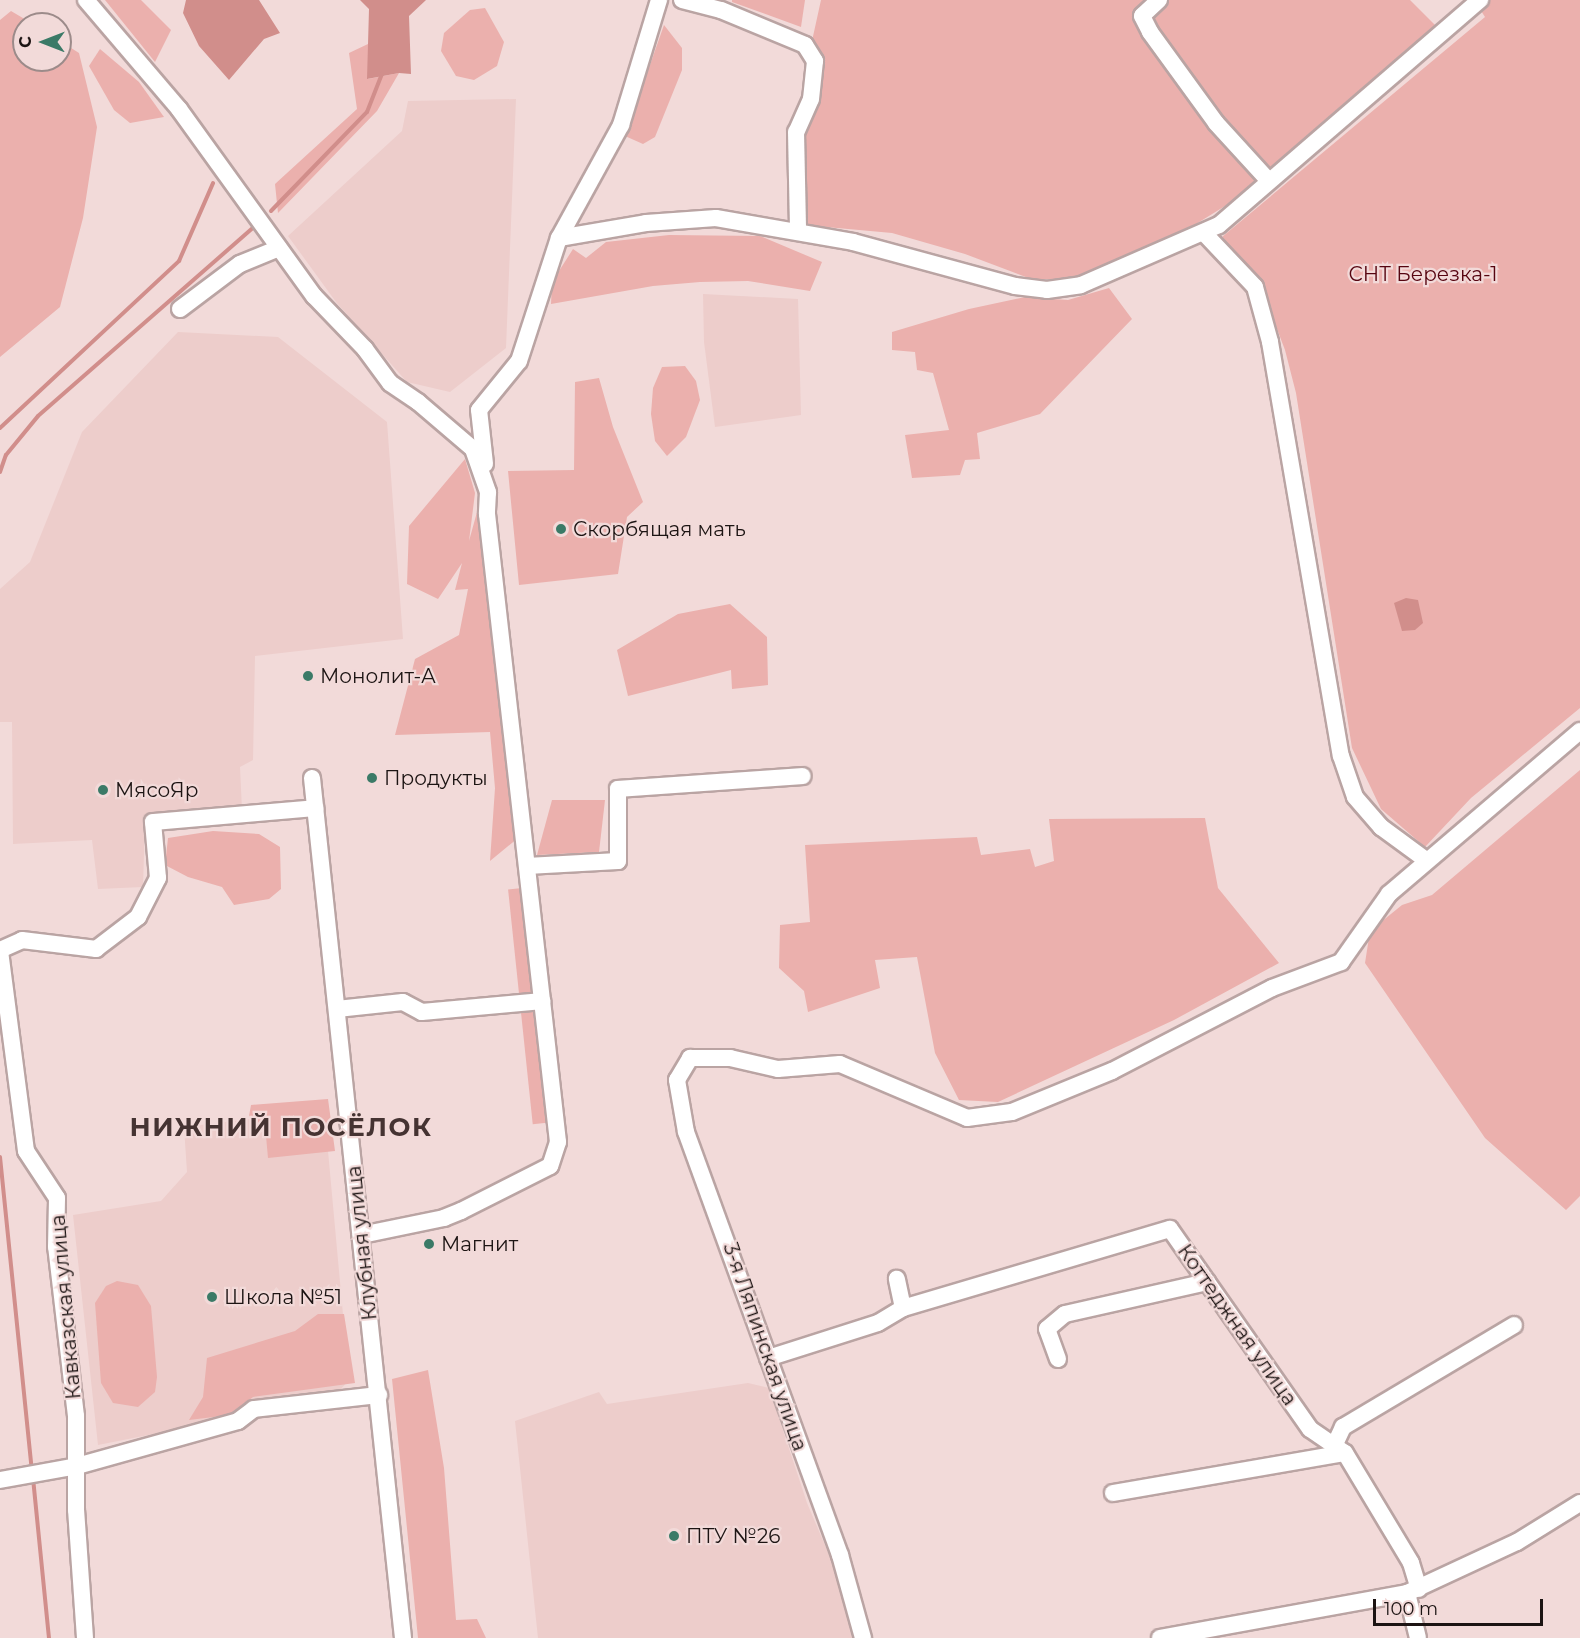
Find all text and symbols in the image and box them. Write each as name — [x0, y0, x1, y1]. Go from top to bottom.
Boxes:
north arrow — [12, 12, 72, 72]
text: С — [16, 36, 35, 48]
park label: СНТ Березка-1 — [1349, 262, 1497, 286]
place label: Скорбящая мать — [573, 517, 746, 541]
marker: Скорбящая мать — [554, 522, 568, 536]
place label: Монолит-А — [320, 664, 436, 688]
marker: Монолит-А — [301, 669, 315, 683]
place label: Продукты — [384, 766, 488, 790]
marker: Продукты — [365, 771, 379, 785]
place label: МясоЯр — [115, 778, 198, 802]
marker: МясоЯр — [96, 783, 110, 797]
district label: НИЖНИЙ ПОСЁЛОК — [129, 1112, 433, 1144]
street label: Клубная улица — [342, 1164, 382, 1322]
street label: Кавказская улица — [46, 1214, 86, 1400]
place label: Магнит — [441, 1232, 518, 1256]
marker: Магнит — [422, 1237, 436, 1251]
street label: 3-я Ляпинская улица — [718, 1240, 812, 1454]
street label: Коттеджная улица — [1172, 1240, 1302, 1410]
place label: Школа №51 — [224, 1285, 342, 1309]
marker: Школа №51 — [205, 1290, 219, 1304]
place label: ПТУ №26 — [686, 1524, 780, 1548]
marker: ПТУ №26 — [667, 1529, 681, 1543]
scale bar — [1376, 1587, 1546, 1625]
text: 100 m — [1384, 1598, 1438, 1620]

